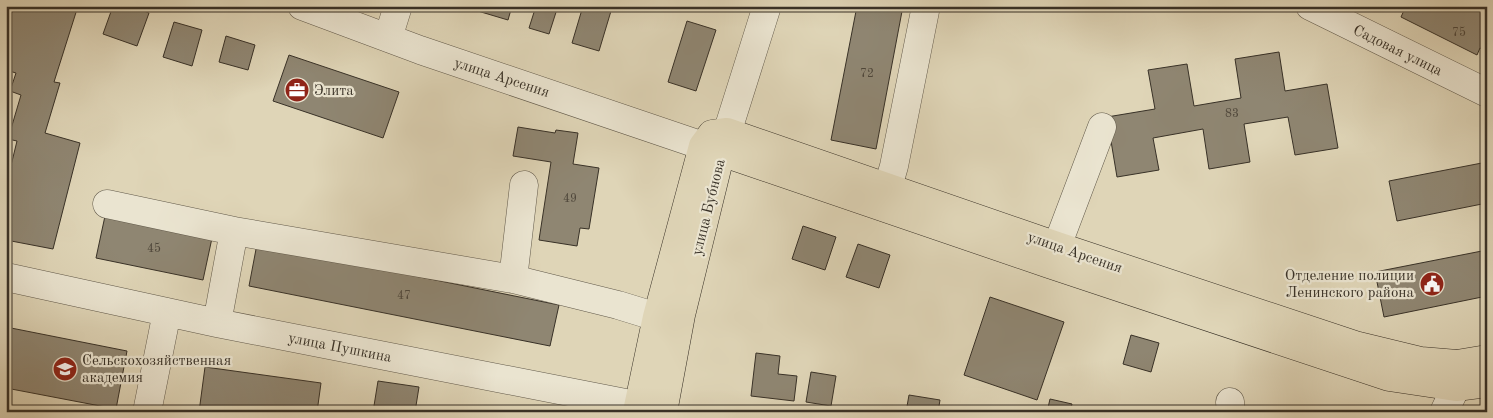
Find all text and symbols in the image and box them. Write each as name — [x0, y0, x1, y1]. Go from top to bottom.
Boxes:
street label: Садовая улица — [1350, 23, 1445, 80]
house number: 75 — [1452, 26, 1466, 39]
street label: улица Арсения — [452, 56, 551, 101]
house number: 72 — [860, 68, 874, 80]
office icon: Элита — [284, 77, 310, 103]
place label: Элита — [314, 84, 354, 99]
house number: 83 — [1225, 108, 1239, 120]
street label: улица Бубнова — [690, 157, 729, 257]
house number: 49 — [563, 193, 577, 205]
street label: улица Арсения — [1025, 230, 1124, 277]
house number: 45 — [147, 242, 161, 255]
place label: Отделение полиции Ленинского района — [1285, 269, 1415, 301]
public building icon: Отделение полиции Ленинского района — [1419, 271, 1445, 297]
house number: 47 — [397, 290, 411, 302]
street label: улица Пушкина — [287, 331, 393, 366]
place label: Сельскохозяйственная академия — [82, 354, 231, 386]
school or university icon: Сельскохозяйственная академия — [52, 356, 78, 382]

